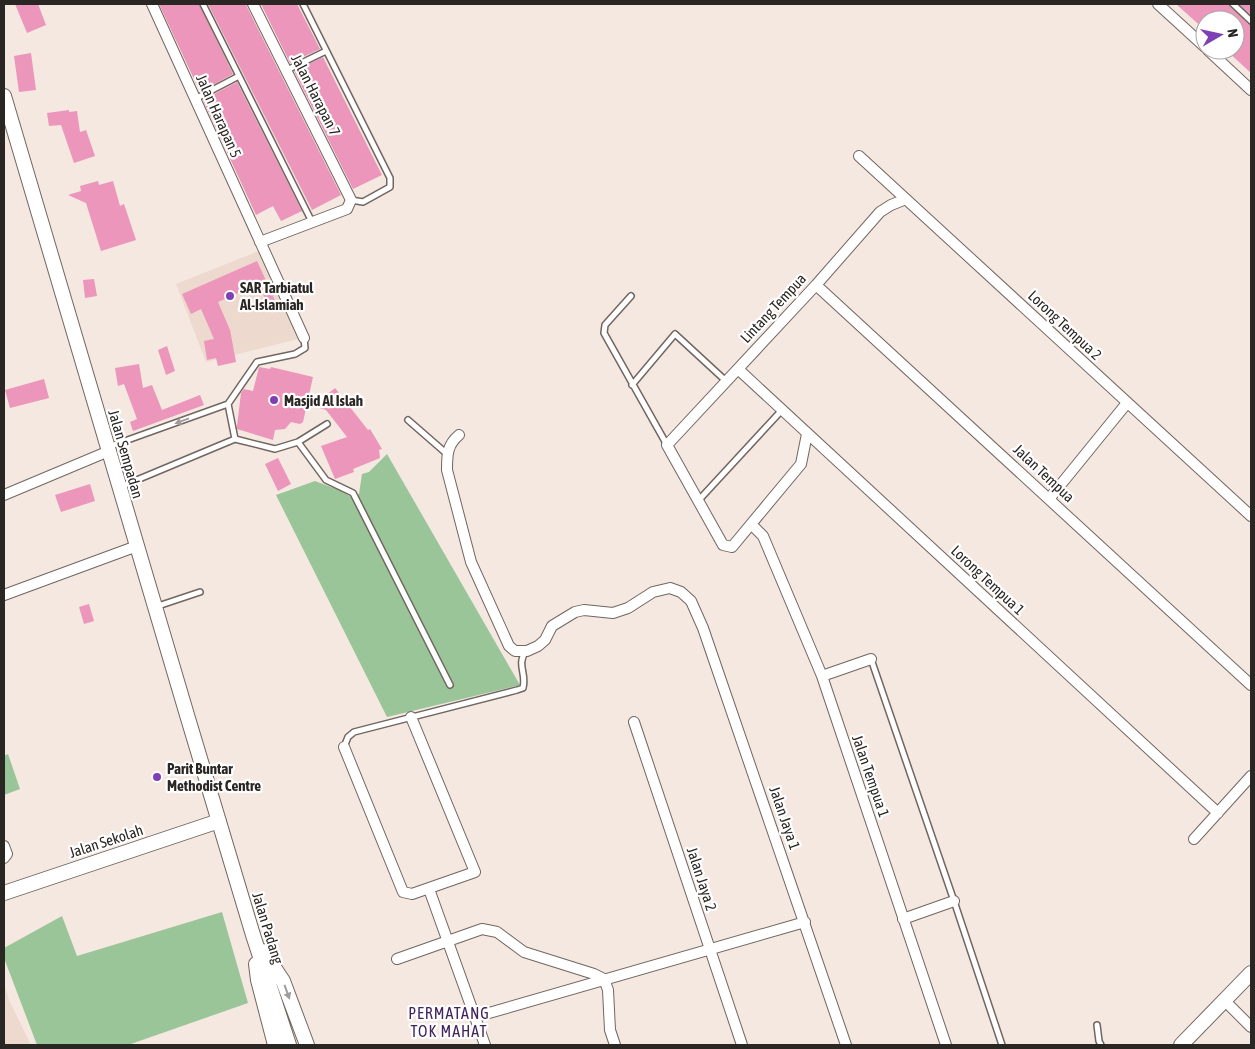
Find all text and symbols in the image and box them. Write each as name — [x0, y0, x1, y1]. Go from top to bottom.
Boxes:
north arrow — [1195, 10, 1245, 60]
text: N — [1224, 28, 1241, 38]
street label: Jalan Harapan 7 — [288, 51, 344, 139]
street label: Jalan Harapan 5 — [193, 72, 245, 160]
street label: Lintang Tempua — [737, 270, 809, 346]
place label: SAR Tarbiatul Al-Islamiah — [239, 279, 314, 313]
street label: Lorong Tempua 2 — [1025, 287, 1105, 363]
marker: SAR Tarbiatul Al-Islamiah — [224, 290, 236, 302]
place label: Masjid Al Islah — [284, 392, 363, 409]
marker: Masjid Al Islah — [268, 394, 280, 406]
street label: Jalan Sempadan — [105, 408, 147, 500]
one-way arrow — [174, 417, 189, 425]
street label: Jalan Tempua — [1010, 441, 1078, 505]
street label: Lorong Tempua 1 — [948, 542, 1028, 618]
street label: Jalan Tempua 1 — [849, 733, 893, 819]
place label: Parit Buntar Methodist Centre — [167, 760, 261, 794]
marker: Parit Buntar Methodist Centre — [151, 771, 163, 783]
street label: Jalan Jaya 1 — [766, 784, 804, 852]
street label: Jalan Sekolah — [67, 821, 145, 861]
street label: Jalan Jaya 2 — [684, 845, 720, 913]
street label: Jalan Padang — [249, 890, 287, 966]
one-way arrow — [283, 985, 291, 1000]
district label: PERMATANG TOK MAHAT — [408, 1004, 490, 1040]

